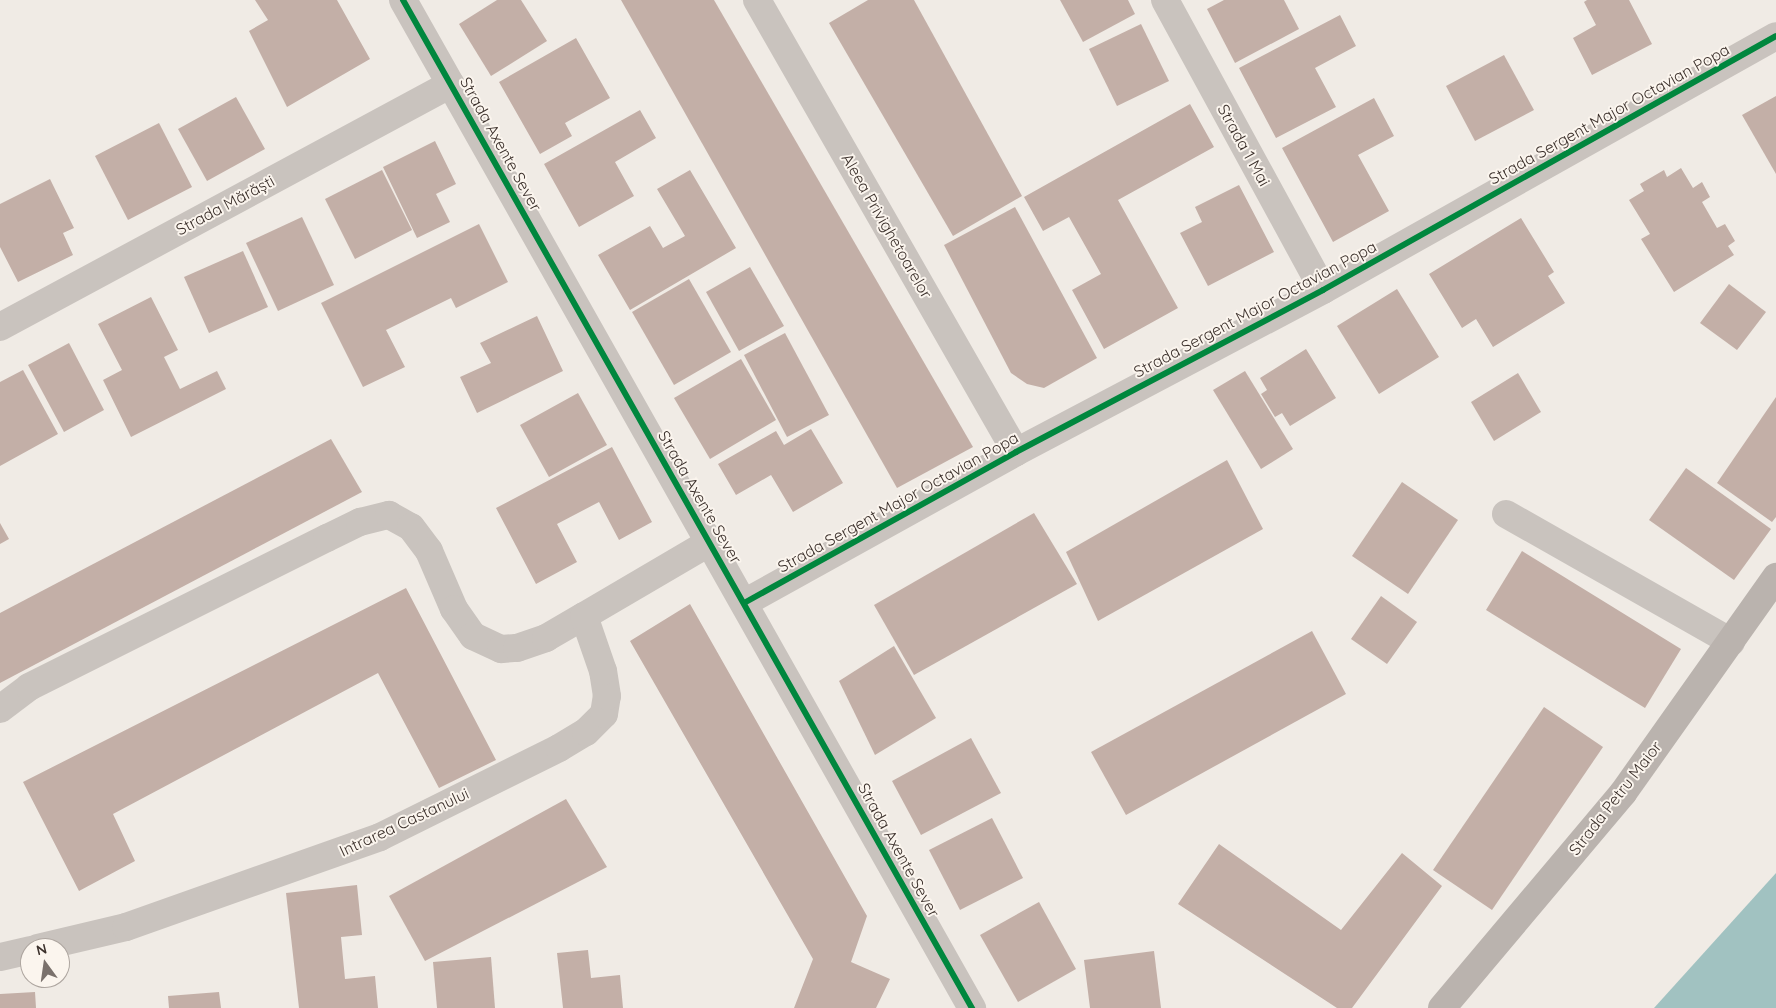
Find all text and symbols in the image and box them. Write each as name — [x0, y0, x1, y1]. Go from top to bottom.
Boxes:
street label: Strada Sergent Major Octavian Popa — [1485, 40, 1733, 188]
street label: Strada Axente Sever — [456, 74, 546, 214]
street label: Strada 1 Mai — [1214, 101, 1274, 189]
street label: Aleea Privighetoarelor — [838, 150, 936, 302]
street label: Strada Mărăști — [172, 171, 278, 239]
street label: Strada Sergent Major Octavian Popa — [1130, 237, 1380, 381]
street label: Strada Axente Sever — [654, 427, 746, 567]
street label: Strada Sergent Major Octavian Popa — [774, 428, 1022, 576]
street label: Strada Petru Maior — [1564, 737, 1666, 859]
street label: Strada Axente Sever — [854, 780, 944, 920]
street label: Intrarea Castanului — [336, 784, 472, 860]
north arrow — [20, 938, 70, 988]
text: N — [34, 939, 49, 959]

